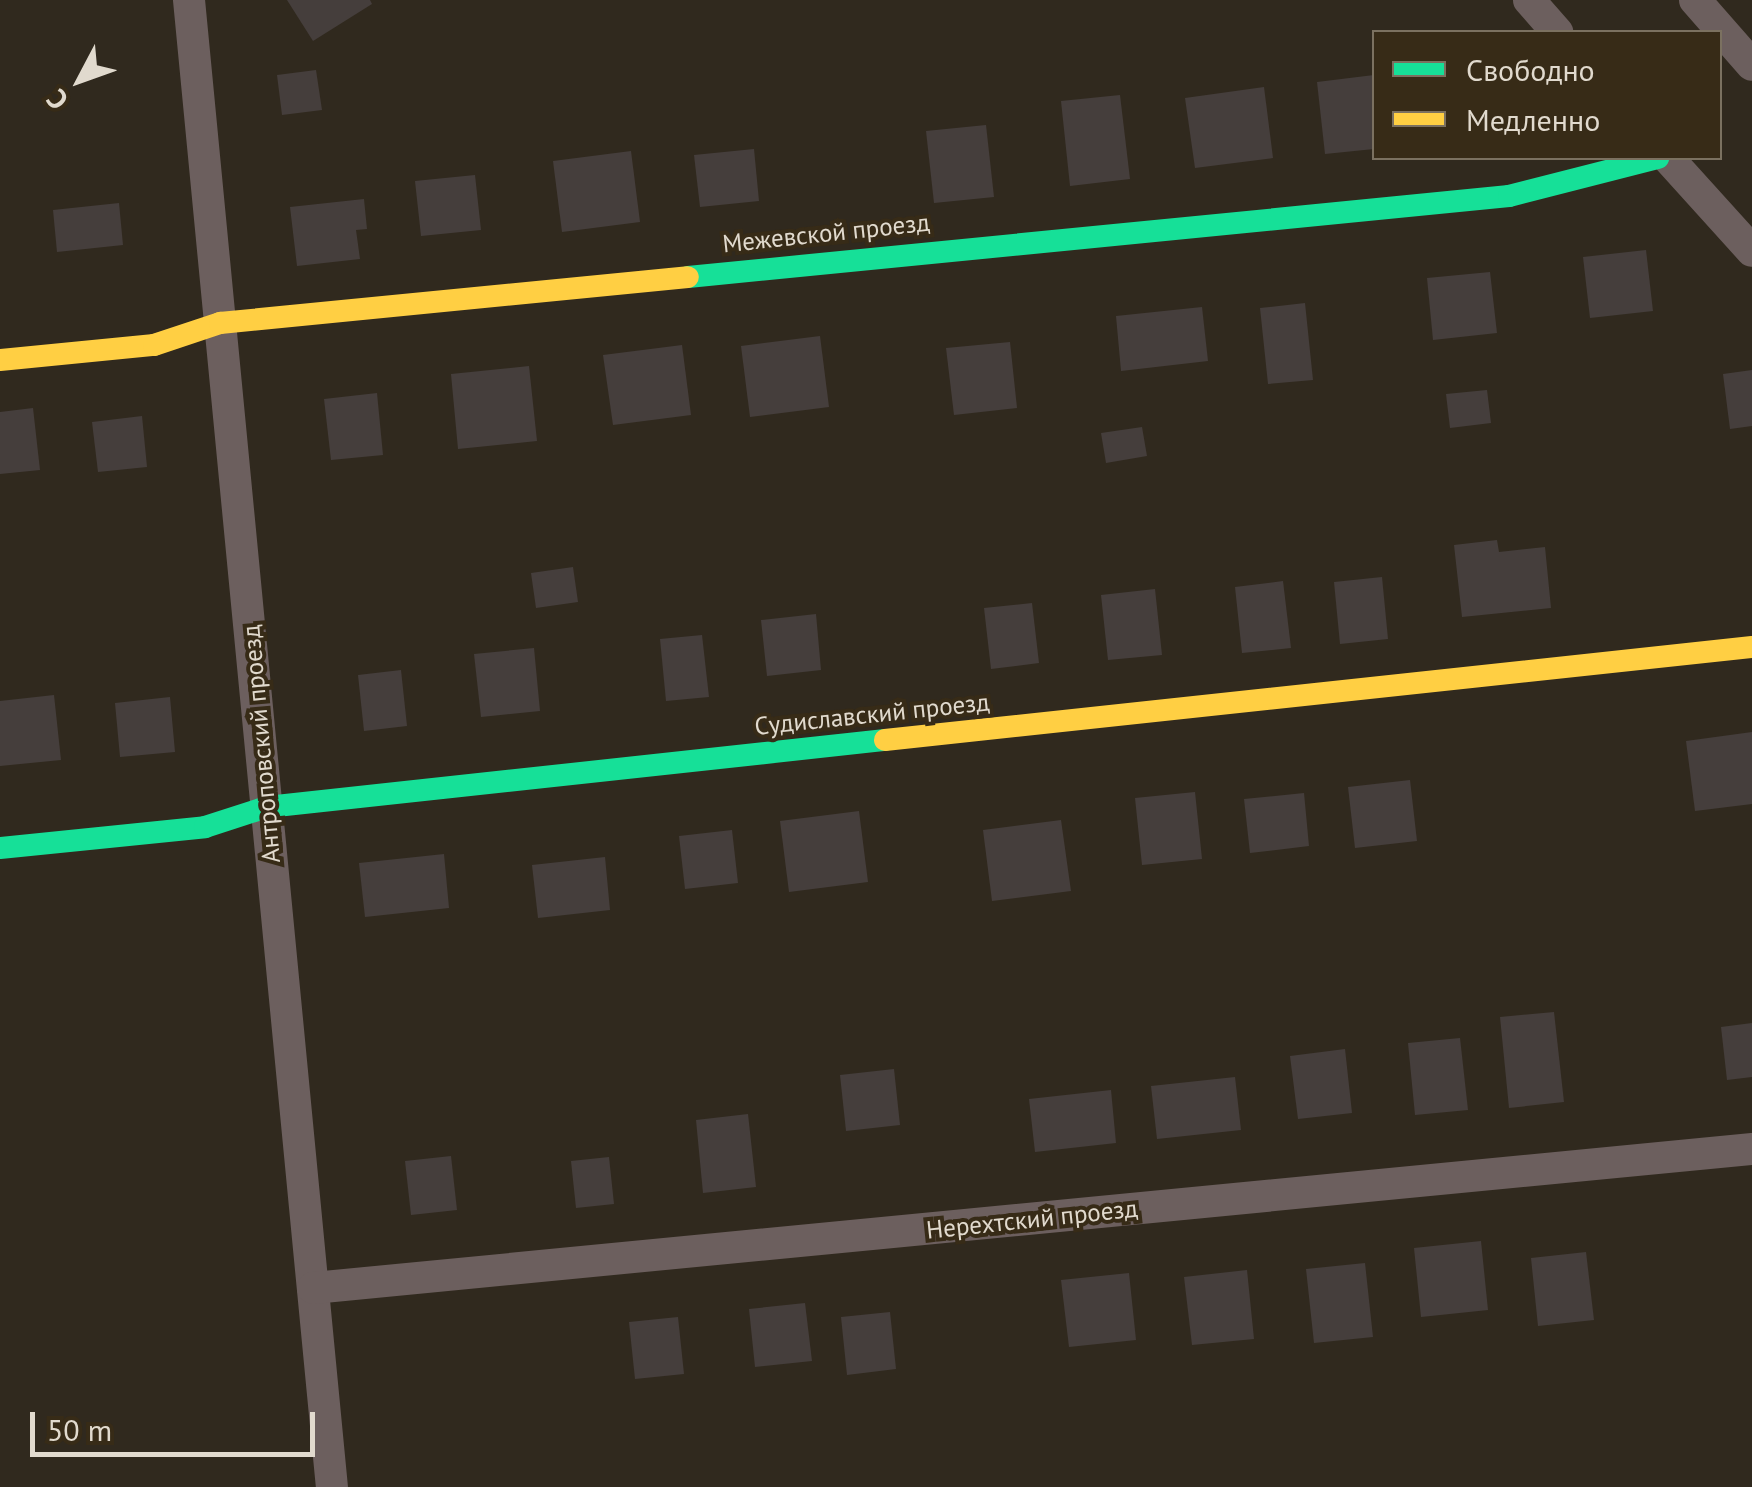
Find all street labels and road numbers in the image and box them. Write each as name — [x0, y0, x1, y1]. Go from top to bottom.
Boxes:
street label: Межевской проезд — [721, 207, 931, 259]
street label: Антроповский проезд — [236, 624, 286, 864]
street label: Судиславский проезд — [753, 687, 991, 741]
street label: Нерехтский проезд — [925, 1193, 1139, 1245]

